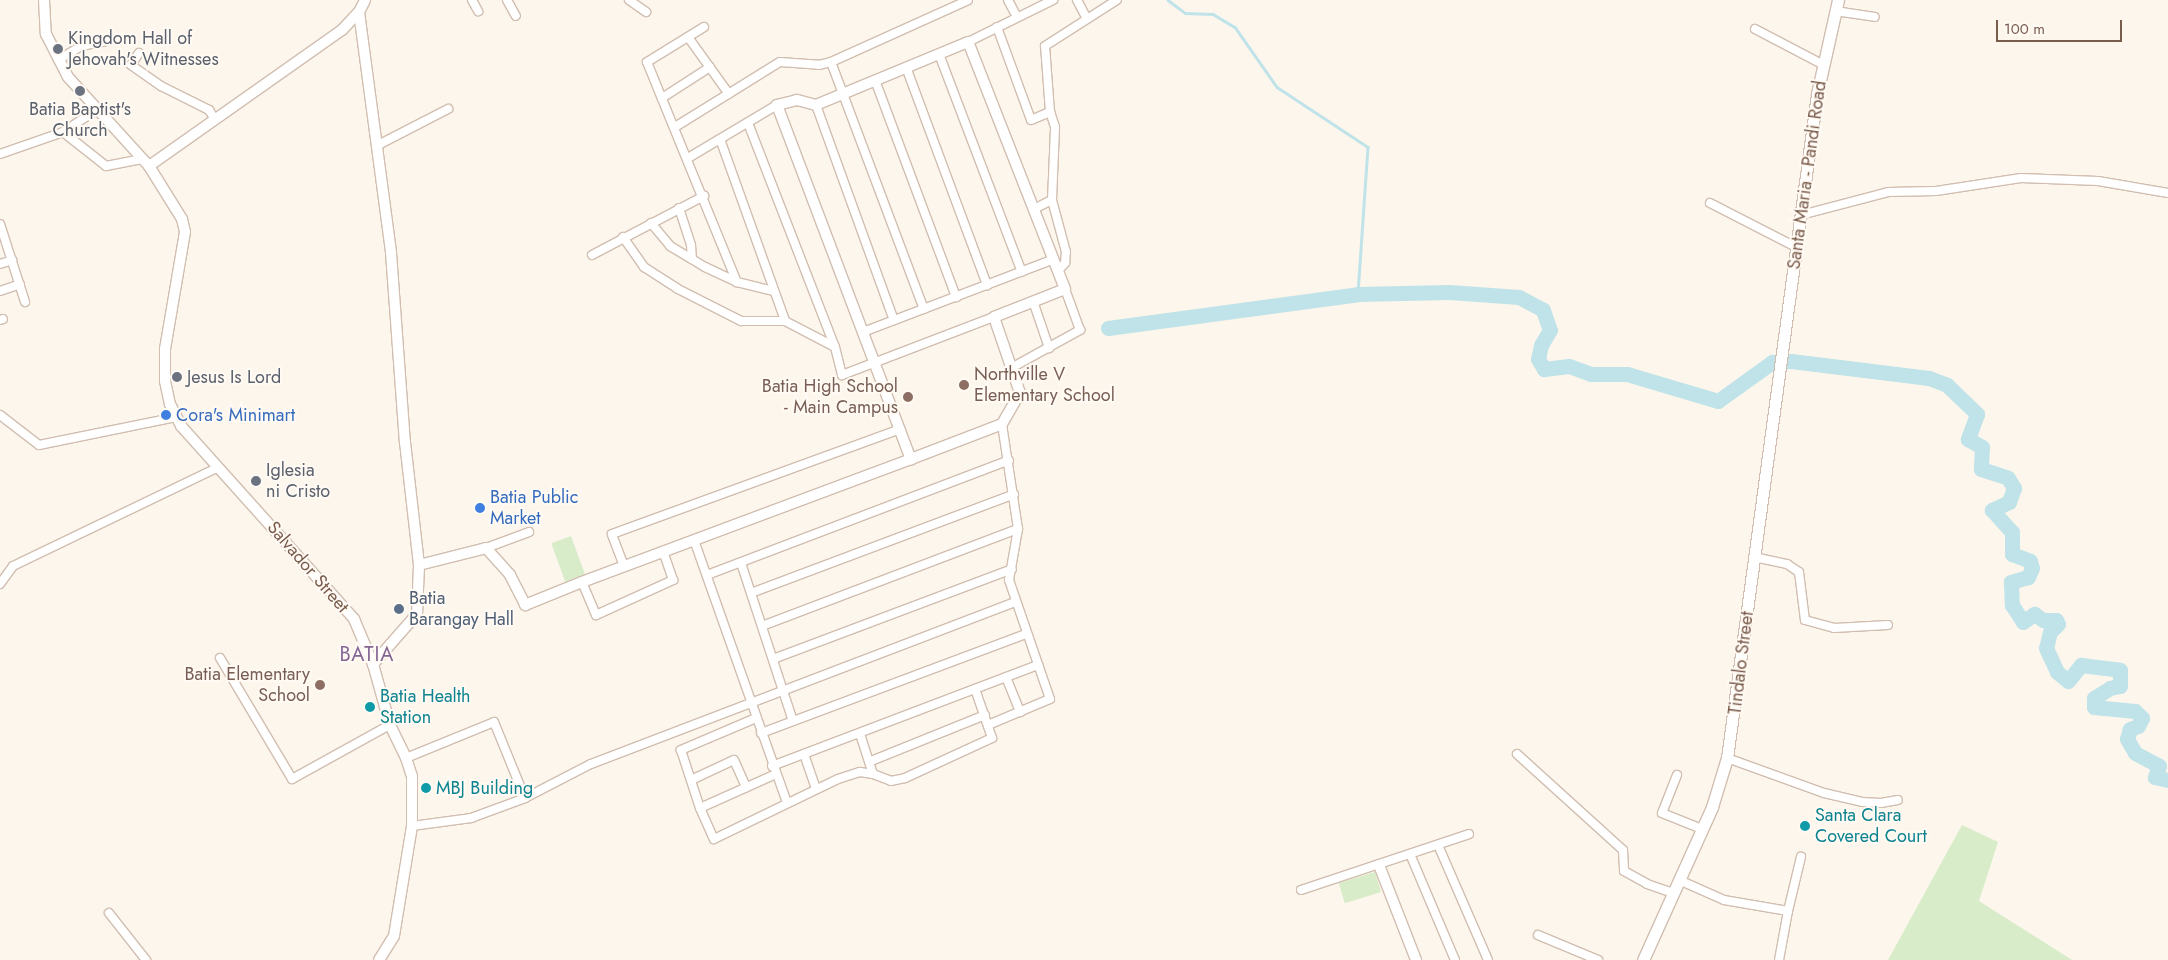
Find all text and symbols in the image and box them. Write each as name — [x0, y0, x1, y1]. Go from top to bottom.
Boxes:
scale bar — [1998, 10, 2124, 42]
text: 100 m — [2004, 18, 2045, 40]
place label: Kingdom Hall of Jehovah's Witnesses — [68, 28, 219, 70]
marker: Kingdom Hall of Jehovah's Witnesses — [52, 43, 64, 55]
street label: Santa Maria - Pandi Road — [1783, 79, 1831, 271]
marker: Batia Baptist's Church — [74, 85, 86, 97]
place label: Batia Baptist's Church — [29, 99, 131, 142]
place label: Northville V Elementary School — [974, 364, 1115, 406]
place label: Jesus Is Lord — [187, 366, 281, 388]
marker: Jesus Is Lord — [171, 371, 183, 383]
place label: Batia High School - Main Campus — [762, 376, 898, 418]
marker: Northville V Elementary School — [958, 379, 970, 391]
marker: Batia High School - Main Campus — [902, 391, 914, 403]
place label: Cora's Minimart — [176, 404, 295, 426]
marker: Cora's Minimart — [160, 409, 172, 421]
place label: Iglesia ni Cristo — [266, 460, 330, 502]
marker: Iglesia ni Cristo — [250, 475, 262, 487]
place label: Batia Public Market — [490, 487, 578, 530]
marker: Batia Public Market — [474, 502, 486, 514]
street label: Salvador Street — [263, 517, 353, 617]
place label: Batia Barangay Hall — [409, 588, 514, 630]
marker: Batia Barangay Hall — [393, 603, 405, 615]
street label: Tindalo Street — [1724, 610, 1758, 716]
district label: BATIA — [339, 642, 395, 666]
place label: Batia Elementary School — [185, 664, 310, 706]
marker: Batia Elementary School — [314, 679, 326, 691]
place label: Batia Health Station — [380, 686, 470, 729]
marker: Batia Health Station — [364, 701, 376, 713]
place label: MBJ Building — [436, 777, 533, 799]
marker: MBJ Building — [420, 782, 432, 794]
place label: Santa Clara Covered Court — [1815, 805, 1927, 848]
marker: Santa Clara Covered Court — [1799, 820, 1811, 832]

